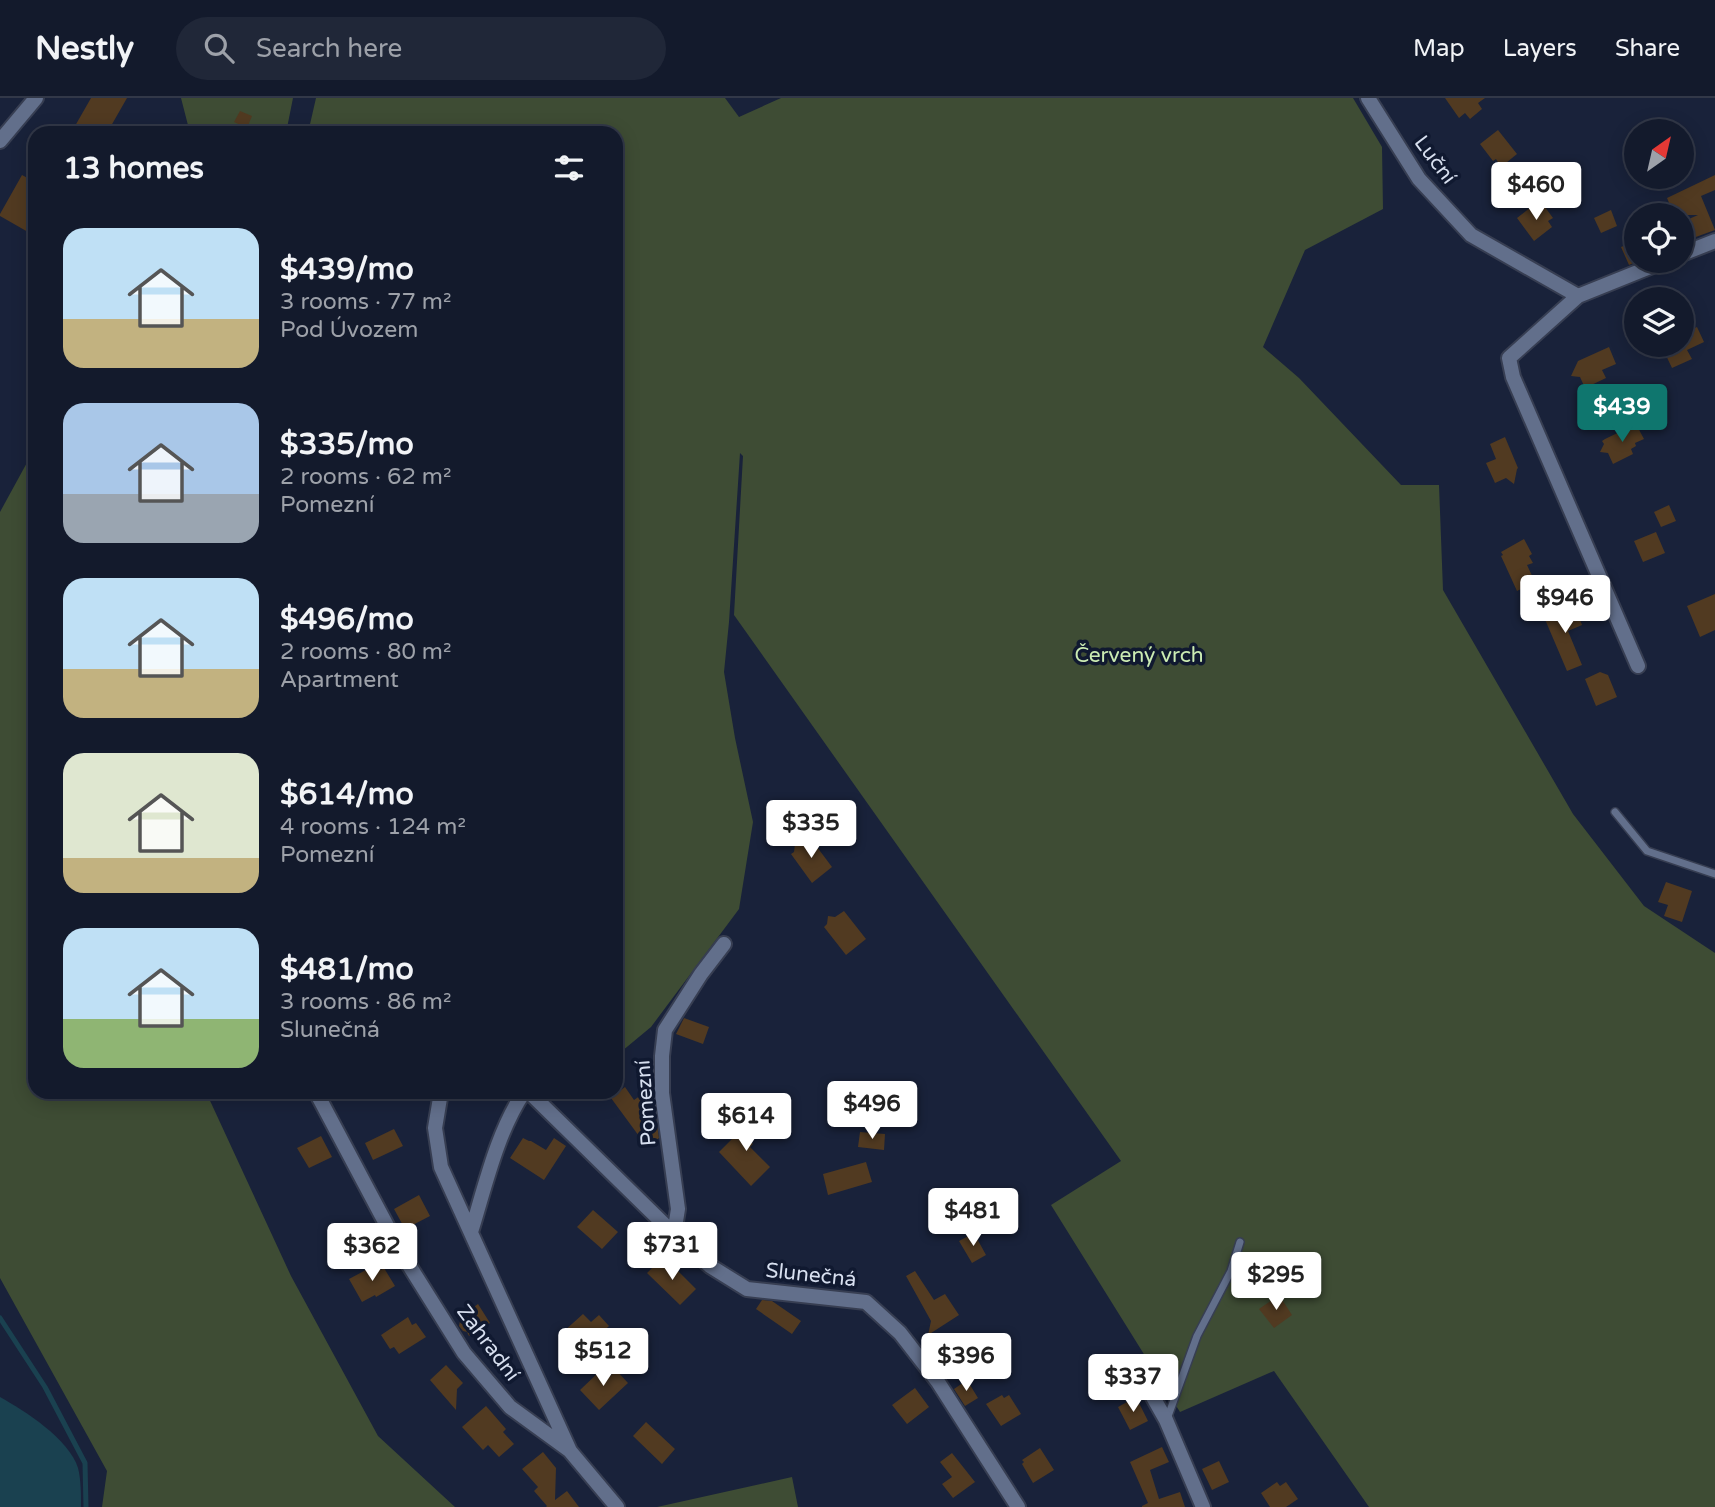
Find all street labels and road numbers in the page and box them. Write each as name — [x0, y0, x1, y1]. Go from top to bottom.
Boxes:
street label: Luční — [1409, 131, 1461, 189]
street label: Pomezní — [631, 1059, 661, 1147]
street label: Slunečná — [764, 1258, 858, 1292]
street label: Zahradní — [451, 1300, 525, 1386]

